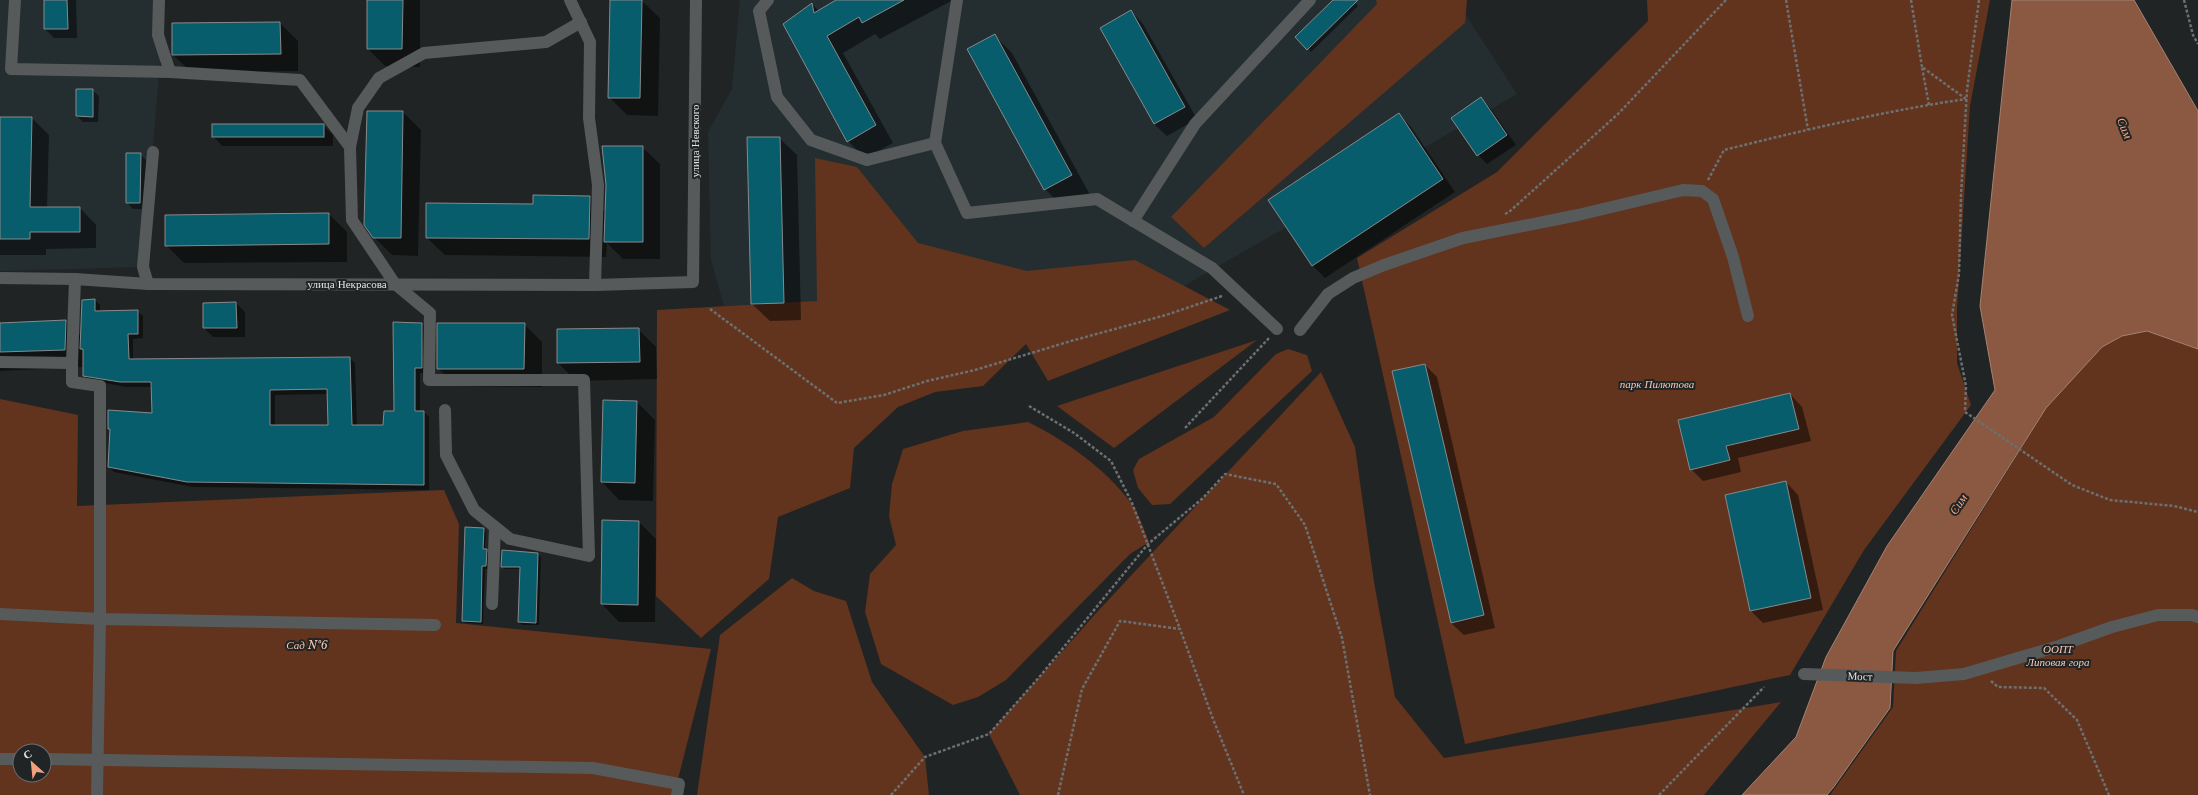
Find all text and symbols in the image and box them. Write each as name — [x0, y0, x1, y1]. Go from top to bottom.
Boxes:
street label: улица Невского — [688, 104, 702, 178]
water label: Сим — [2114, 115, 2136, 141]
street label: улица Некрасова — [307, 277, 387, 291]
park label: парк Пилютова — [1620, 377, 1695, 391]
water label: Сим — [1946, 491, 1970, 517]
park label: Сад №6 — [286, 638, 328, 652]
park label: ООПТ Липовая гора — [2025, 642, 2090, 669]
street label: Мост — [1847, 669, 1873, 683]
north arrow — [12, 743, 52, 783]
text: С — [21, 746, 34, 762]

